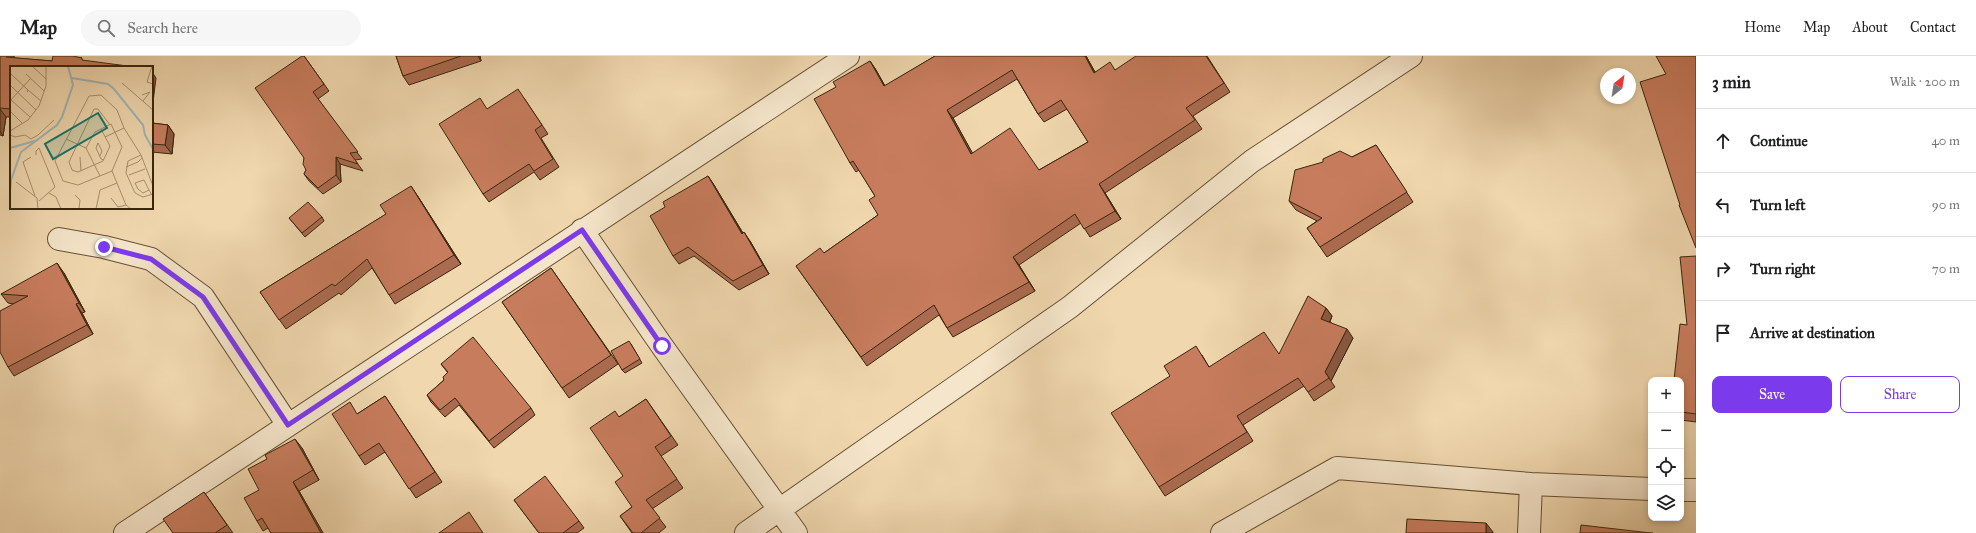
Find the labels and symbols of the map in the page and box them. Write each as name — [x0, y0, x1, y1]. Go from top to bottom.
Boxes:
inset map — [10, 66, 153, 209]
north arrow — [1600, 68, 1636, 104]
route end — [95, 238, 113, 256]
route start — [653, 337, 671, 355]

